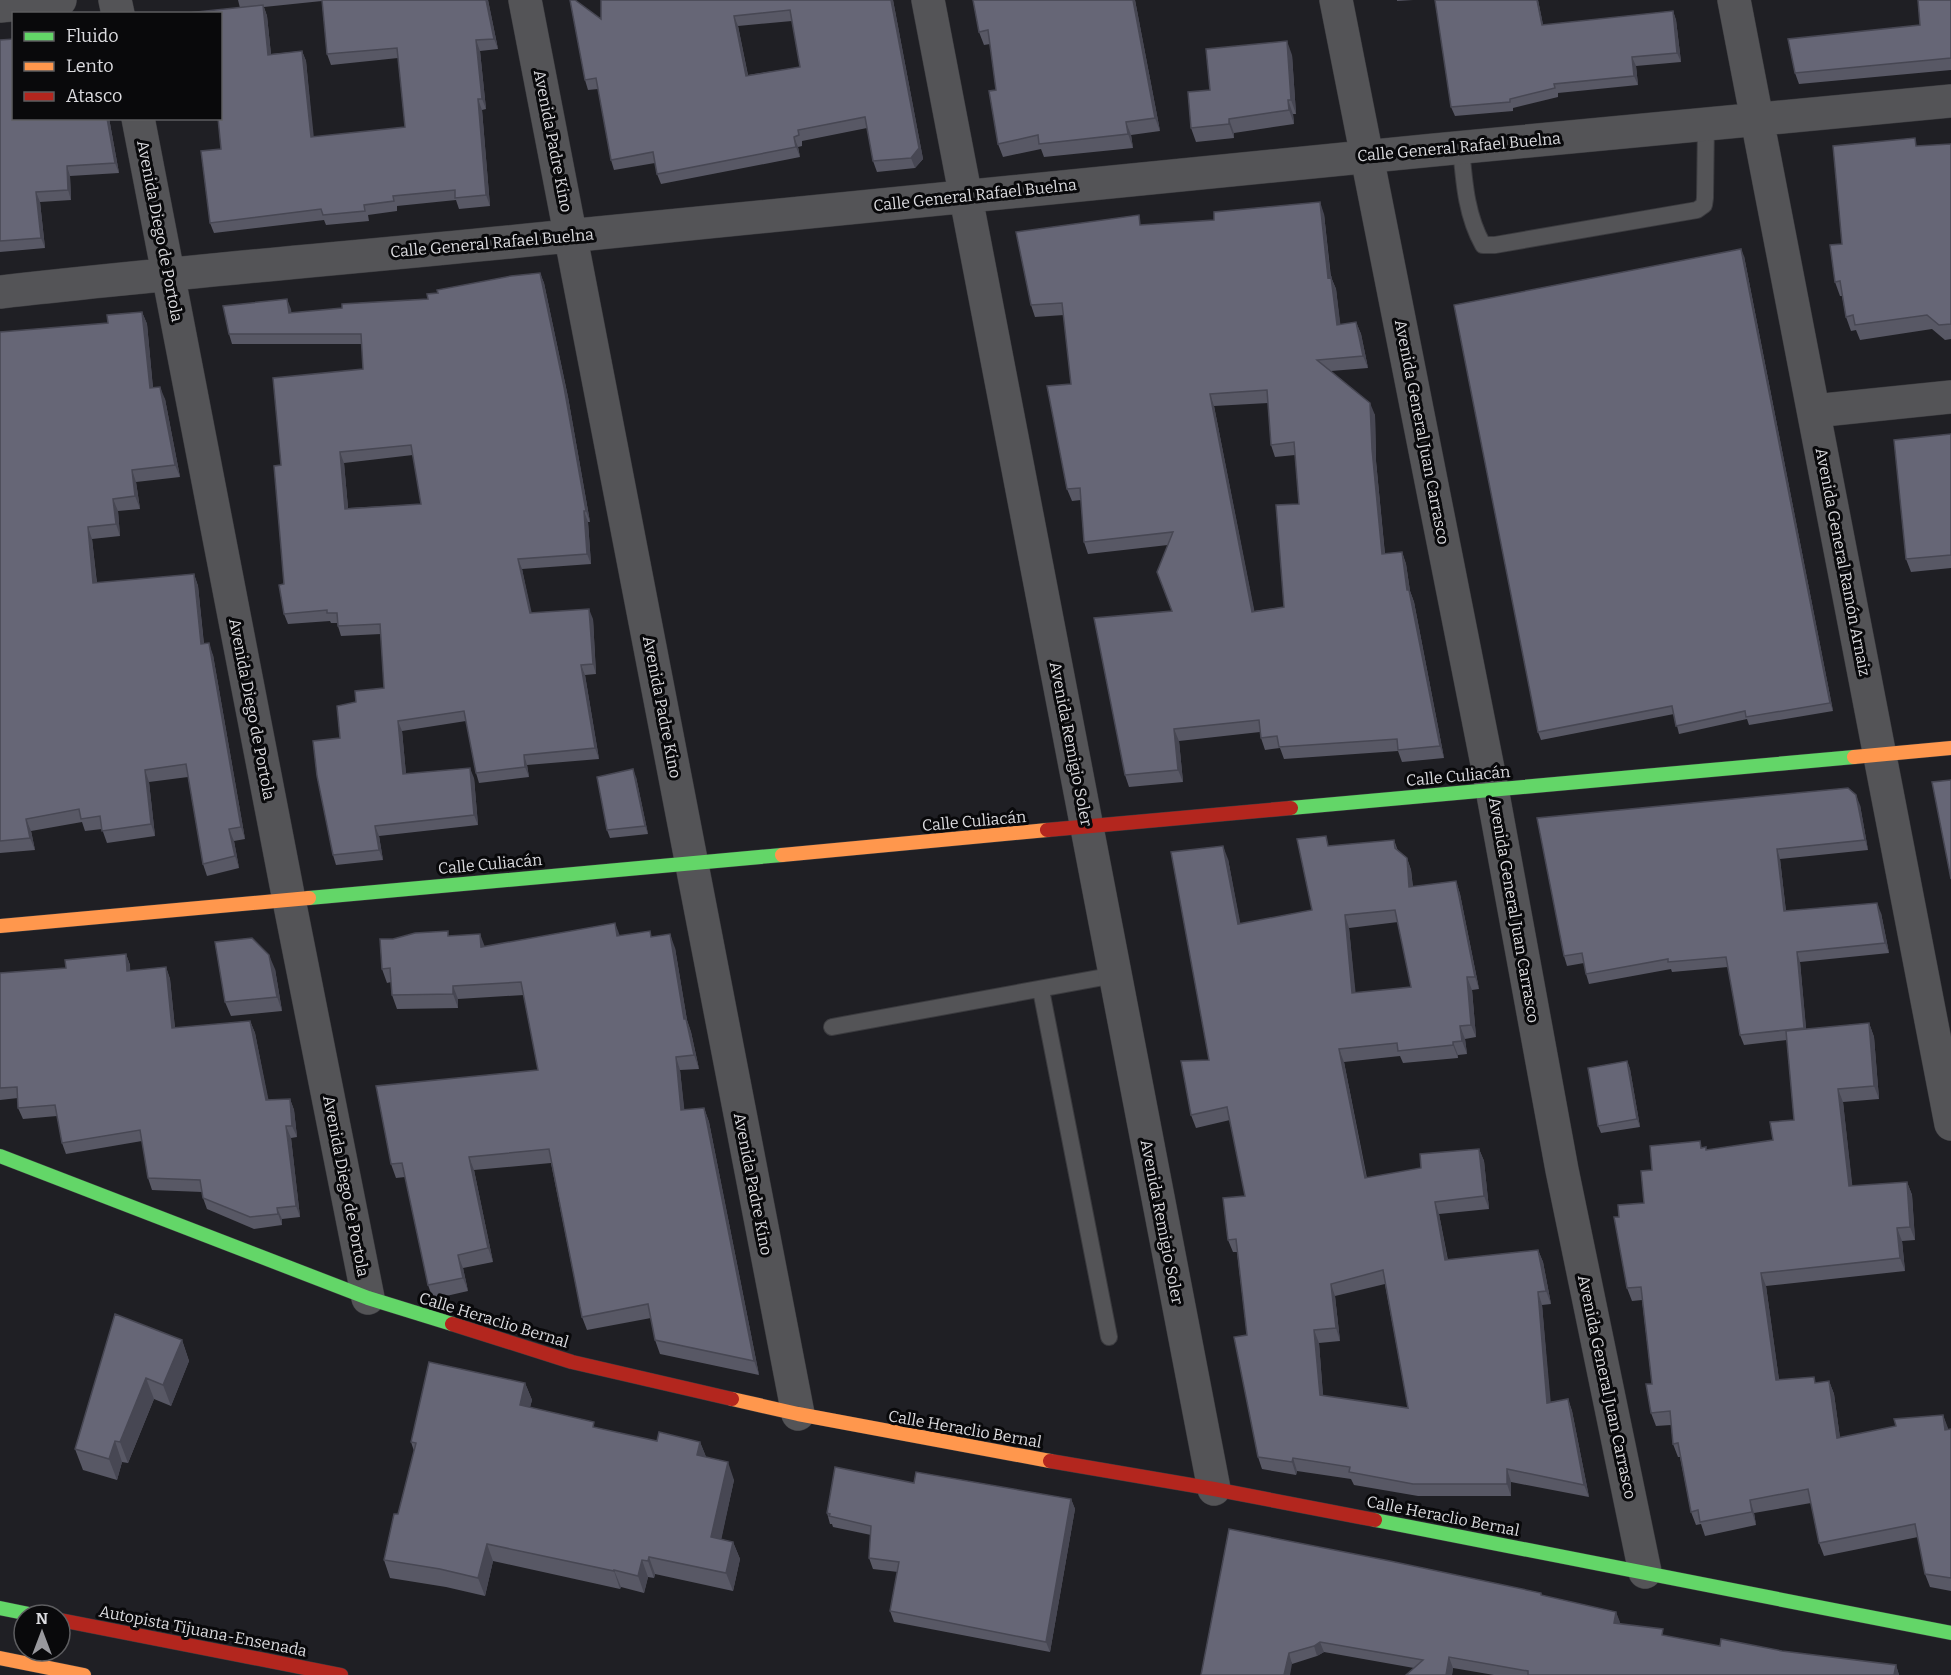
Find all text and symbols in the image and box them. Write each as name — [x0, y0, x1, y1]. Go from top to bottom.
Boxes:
legend — [12, 12, 222, 120]
text: Fluido — [66, 25, 119, 47]
text: Lento — [66, 55, 114, 77]
street label: Avenida Padre Kino — [530, 68, 576, 214]
text: Atasco — [66, 85, 122, 107]
street label: Calle General Rafael Buelna — [1356, 129, 1562, 165]
street label: Avenida Diego de Portola — [133, 139, 187, 324]
street label: Calle General Rafael Buelna — [872, 175, 1078, 215]
street label: Calle General Rafael Buelna — [389, 225, 595, 261]
street label: Avenida General Juan Carrasco — [1391, 318, 1453, 546]
street label: Avenida General Ramón Arnaiz — [1812, 446, 1875, 678]
street label: Avenida Diego de Portola — [225, 617, 279, 802]
street label: Avenida Padre Kino — [639, 634, 685, 780]
street label: Avenida Remigio Soler — [1046, 660, 1096, 828]
street label: Calle Culiacán — [1405, 762, 1511, 790]
street label: Avenida General Juan Carrasco — [1485, 796, 1543, 1024]
street label: Calle Culiacán — [921, 807, 1027, 835]
street label: Calle Culiacán — [437, 850, 543, 878]
street label: Avenida Diego de Portola — [319, 1094, 373, 1279]
street label: Avenida Padre Kino — [730, 1111, 776, 1257]
street label: Avenida Remigio Soler — [1137, 1138, 1187, 1306]
street label: Avenida General Juan Carrasco — [1574, 1273, 1640, 1501]
street label: Calle Heraclio Bernal — [417, 1288, 571, 1352]
street label: Calle Heraclio Bernal — [887, 1406, 1044, 1452]
street label: Calle Heraclio Bernal — [1365, 1492, 1521, 1540]
street label: Autopista Tijuana-Ensenada — [97, 1602, 309, 1661]
north arrow — [12, 1603, 72, 1663]
text: N — [36, 1609, 48, 1628]

